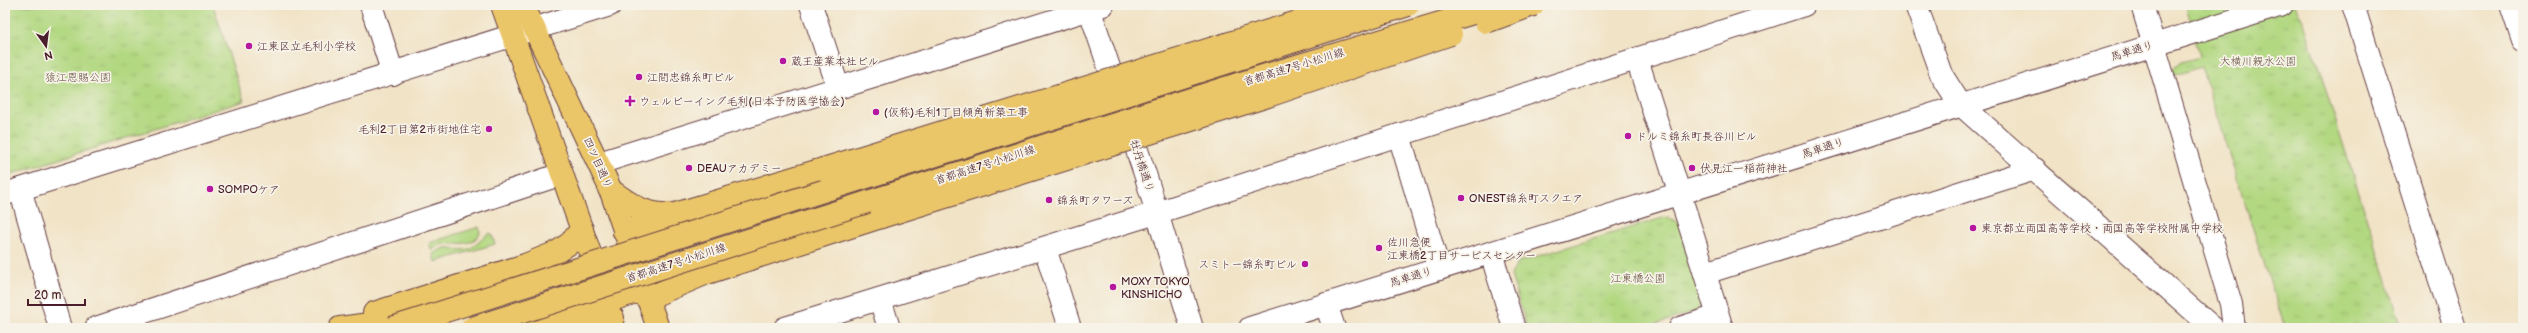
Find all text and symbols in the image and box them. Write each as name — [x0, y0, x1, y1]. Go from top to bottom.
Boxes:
north arrow — [26, 26, 66, 66]
street label: 馬車通り — [2109, 38, 2155, 64]
place label: 江東区立毛利小学校 — [257, 40, 356, 53]
marker: 江東区立毛利小学校 — [244, 41, 254, 51]
street label: 首都高速7号小松川線 — [1242, 46, 1346, 88]
text: N — [43, 48, 54, 63]
place label: 蔵王産業本社ビル — [791, 55, 879, 68]
park label: 大横川親水公園 — [2220, 55, 2297, 68]
marker: 蔵王産業本社ビル — [778, 56, 788, 66]
park label: 猿江恩賜公園 — [45, 71, 111, 84]
place label: 江間忠錦糸町ビル — [647, 71, 735, 84]
marker: 江間忠錦糸町ビル — [634, 72, 644, 82]
marker: ウェルビーイング毛利(日本予防医学協会) — [624, 95, 636, 107]
place label: ウェルビーイング毛利(日本予防医学協会) — [639, 95, 845, 108]
place label: (仮称)毛利1丁目傾角新築工事 — [884, 106, 1028, 119]
marker: (仮称)毛利1丁目傾角新築工事 — [871, 107, 881, 117]
place label: 毛利2丁目第2市街地住宅 — [358, 123, 481, 136]
marker: 毛利2丁目第2市街地住宅 — [484, 124, 494, 134]
place label: ドルミ錦糸町長谷川ビル — [1636, 130, 1757, 143]
marker: ドルミ錦糸町長谷川ビル — [1623, 131, 1633, 141]
street label: 四ツ目通り — [581, 135, 615, 191]
street label: 馬車通り — [1800, 135, 1846, 161]
street label: 牡丹橋通り — [1127, 138, 1157, 194]
street label: 首都高速7号小松川線 — [933, 143, 1037, 187]
place label: DEAUアカデミー — [697, 162, 782, 175]
place label: 伏見江一稲荷神社 — [1700, 162, 1788, 175]
marker: DEAUアカデミー — [684, 163, 694, 173]
marker: 伏見江一稲荷神社 — [1687, 163, 1697, 173]
place label: SOMPOケア — [218, 183, 280, 196]
marker: SOMPOケア — [205, 184, 215, 194]
place label: ONEST錦⽷町スクエア — [1469, 192, 1583, 205]
marker: ONEST錦⽷町スクエア — [1456, 193, 1466, 203]
place label: 錦糸町タワーズ — [1057, 194, 1133, 207]
marker: 錦糸町タワーズ — [1044, 195, 1054, 205]
place label: 東京都立両国高等学校・両国高等学校附属中学校 — [1981, 222, 2223, 235]
marker: 東京都立両国高等学校・両国高等学校附属中学校 — [1968, 223, 1978, 233]
place label: 佐川急便 江東橋2丁目サービスセンター — [1387, 236, 1536, 262]
street label: 首都高速7号小松川線 — [624, 241, 728, 285]
marker: 佐川急便 江東橋2丁目サービスセンター — [1374, 243, 1384, 253]
place label: スミトー錦糸町ビル — [1198, 258, 1297, 271]
marker: スミトー錦糸町ビル — [1300, 259, 1310, 269]
street label: 馬車通り — [1388, 264, 1434, 290]
park label: 江東橋公園 — [1611, 272, 1666, 285]
place label: MOXY TOKYO KINSHICHO — [1121, 275, 1190, 301]
scale bar — [28, 281, 85, 307]
marker: MOXY TOKYO KINSHICHO — [1108, 282, 1118, 292]
text: 20 m — [34, 288, 61, 303]

